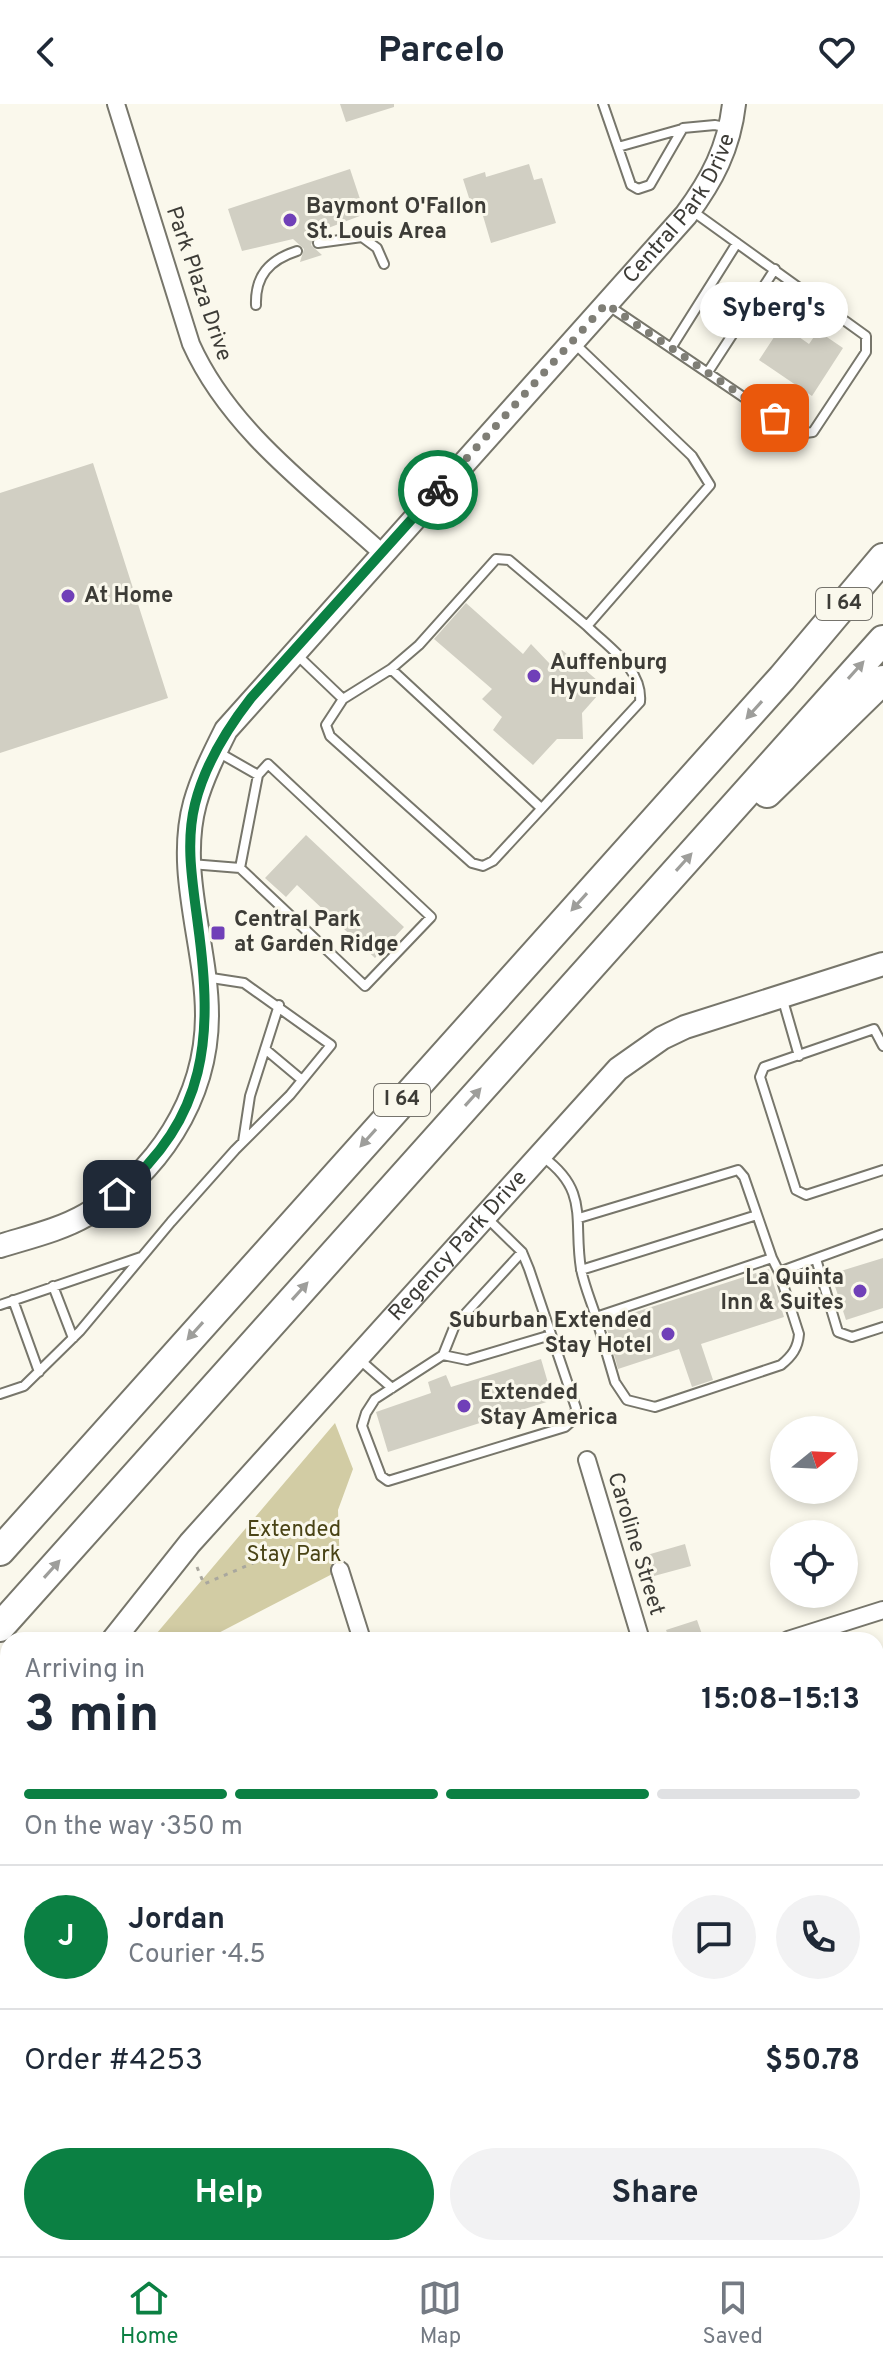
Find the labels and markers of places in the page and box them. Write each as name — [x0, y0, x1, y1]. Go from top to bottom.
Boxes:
place label: Baymont O'Fallon St. Louis Area — [306, 194, 487, 246]
marker: Baymont O'Fallon St. Louis Area — [281, 211, 299, 229]
callout: Syberg's — [701, 282, 849, 338]
pin — [741, 384, 809, 452]
place label: At Home — [84, 583, 173, 610]
marker: At Home — [59, 587, 77, 605]
place label: Auffenburg Hyundai — [550, 650, 667, 702]
marker: Auffenburg Hyundai — [525, 667, 543, 685]
place label: Central Park at Garden Ridge — [234, 907, 398, 959]
marker: Central Park at Garden Ridge — [209, 924, 227, 942]
pin — [83, 1160, 151, 1228]
place label: La Quinta Inn & Suites — [721, 1265, 844, 1317]
marker: La Quinta Inn & Suites — [851, 1282, 869, 1300]
place label: Suburban Extended Stay Hotel — [449, 1308, 652, 1360]
marker: Suburban Extended Stay Hotel — [659, 1325, 677, 1343]
place label: Extended Stay America — [480, 1380, 618, 1432]
marker: Extended Stay America — [455, 1397, 473, 1415]

